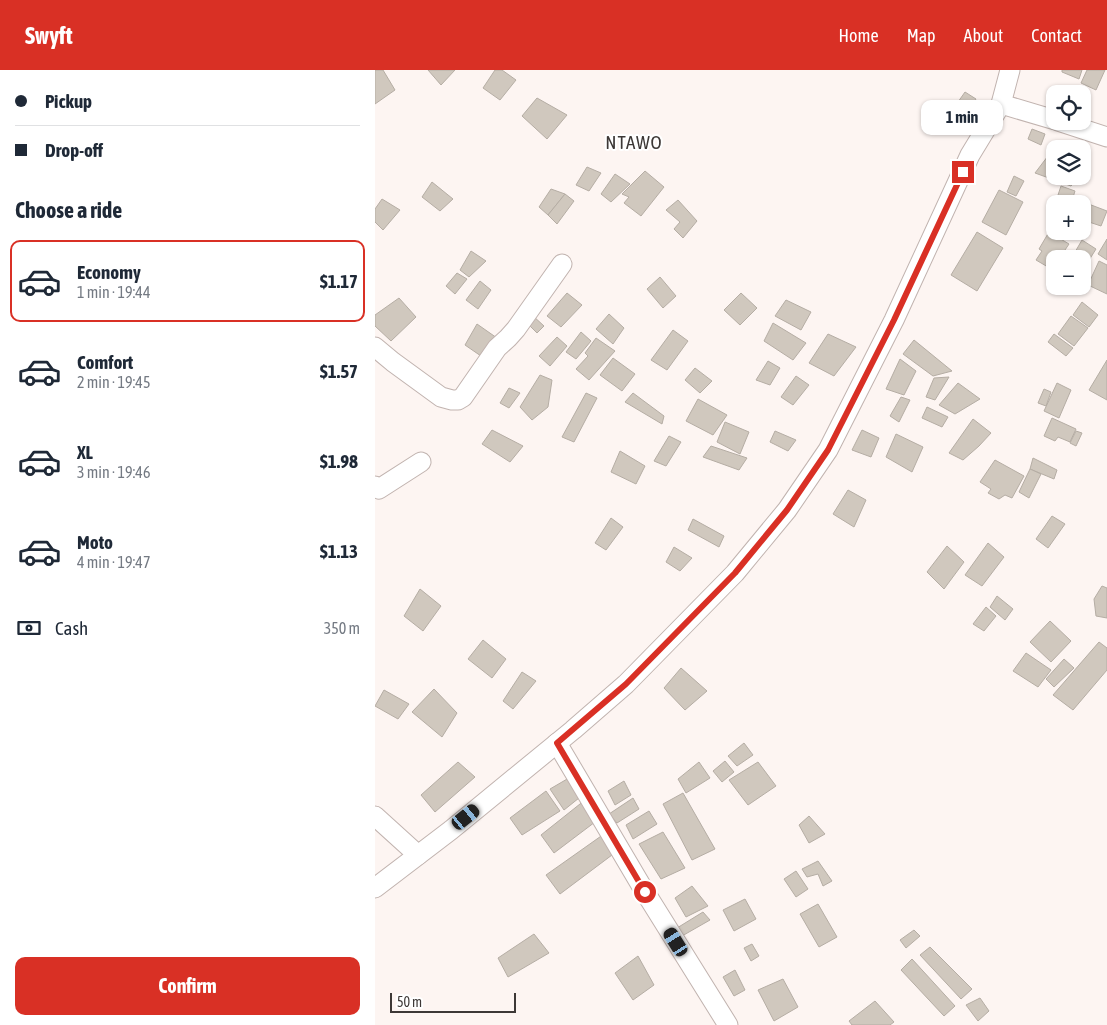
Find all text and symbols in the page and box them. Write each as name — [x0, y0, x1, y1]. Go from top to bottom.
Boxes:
text: Swyft — [25, 22, 73, 49]
text: Home — [839, 25, 879, 46]
text: Map — [907, 25, 936, 46]
text: About — [964, 25, 1003, 46]
text: Contact — [1031, 25, 1082, 46]
map controls — [1046, 85, 1091, 295]
button: locate — [1046, 85, 1091, 130]
text: Pickup — [45, 90, 92, 112]
callout: 1 min — [922, 99, 1004, 134]
text: 1 min — [946, 108, 978, 126]
district label: NTAWO — [605, 131, 663, 153]
text: Drop-off — [45, 139, 103, 161]
button: layers — [1046, 140, 1091, 185]
route end — [952, 161, 974, 183]
button: + — [1046, 195, 1091, 240]
text: Choose a ride — [15, 197, 122, 223]
button: − — [1046, 250, 1091, 295]
icon: car — [17, 259, 62, 304]
text: Economy — [77, 261, 141, 283]
text: $1.17 — [320, 270, 358, 292]
text: 1 min · 19:44 — [77, 283, 150, 301]
icon: car — [17, 349, 62, 394]
text: Comfort — [77, 351, 133, 373]
text: $1.57 — [320, 360, 358, 382]
text: 2 min · 19:45 — [77, 373, 150, 391]
icon: car — [17, 439, 62, 484]
text: XL — [77, 441, 93, 463]
text: $1.98 — [320, 450, 358, 472]
text: 3 min · 19:46 — [77, 463, 150, 481]
icon: car — [17, 529, 62, 574]
text: Moto — [77, 531, 113, 553]
text: $1.13 — [320, 540, 358, 562]
text: 4 min · 19:47 — [77, 553, 150, 571]
icon: cash — [15, 614, 43, 642]
text: Cash — [55, 617, 88, 639]
text: 350 m — [324, 619, 360, 637]
car — [449, 802, 482, 832]
route start — [634, 881, 656, 903]
car — [661, 925, 690, 959]
button: Confirm — [15, 957, 360, 1015]
scale bar — [390, 990, 516, 1013]
text: 50 m — [397, 994, 422, 1010]

